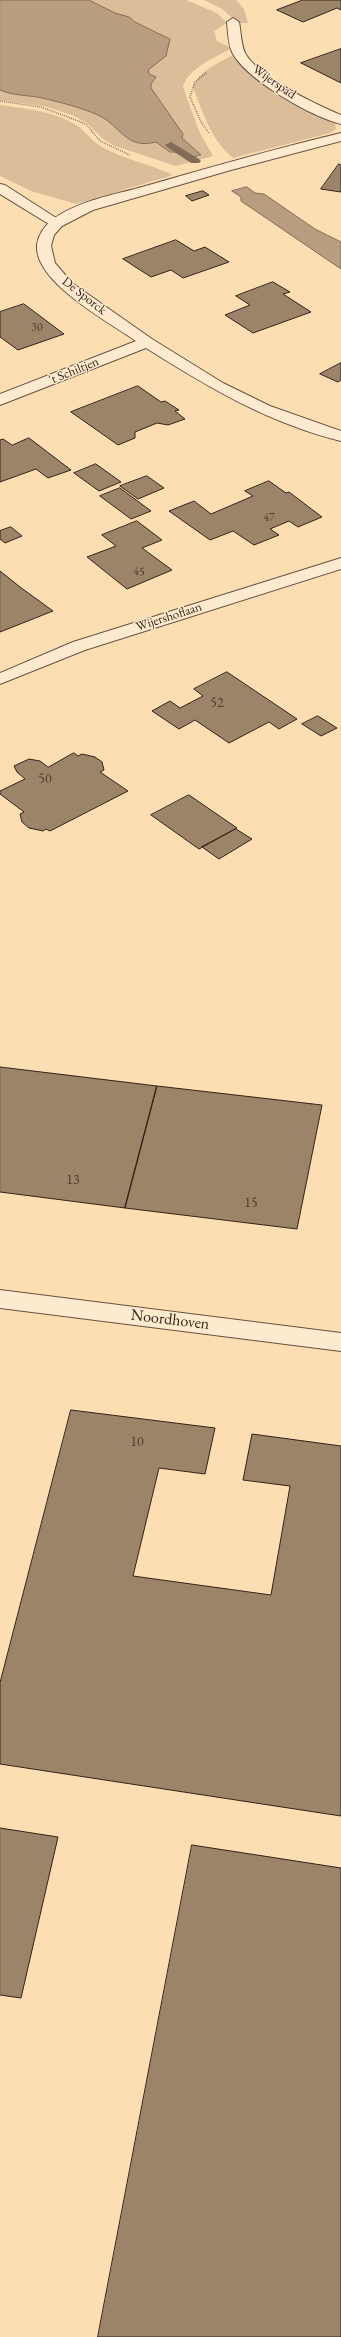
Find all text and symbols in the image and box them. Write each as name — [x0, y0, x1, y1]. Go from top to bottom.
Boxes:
street label: Wijerspad — [249, 61, 299, 103]
street label: De Sporck — [59, 274, 109, 318]
house number: 30 — [31, 321, 43, 335]
street label: 't Schiltjen — [47, 354, 101, 388]
house number: 47 — [263, 511, 275, 525]
house number: 45 — [133, 565, 145, 579]
street label: Wijershoflaan — [134, 599, 204, 635]
house number: 52 — [210, 695, 224, 711]
house number: 50 — [38, 771, 52, 787]
house number: 13 — [66, 1172, 80, 1188]
house number: 15 — [244, 1195, 258, 1211]
street label: Noordhoven — [130, 1306, 210, 1334]
house number: 10 — [130, 1434, 144, 1450]

